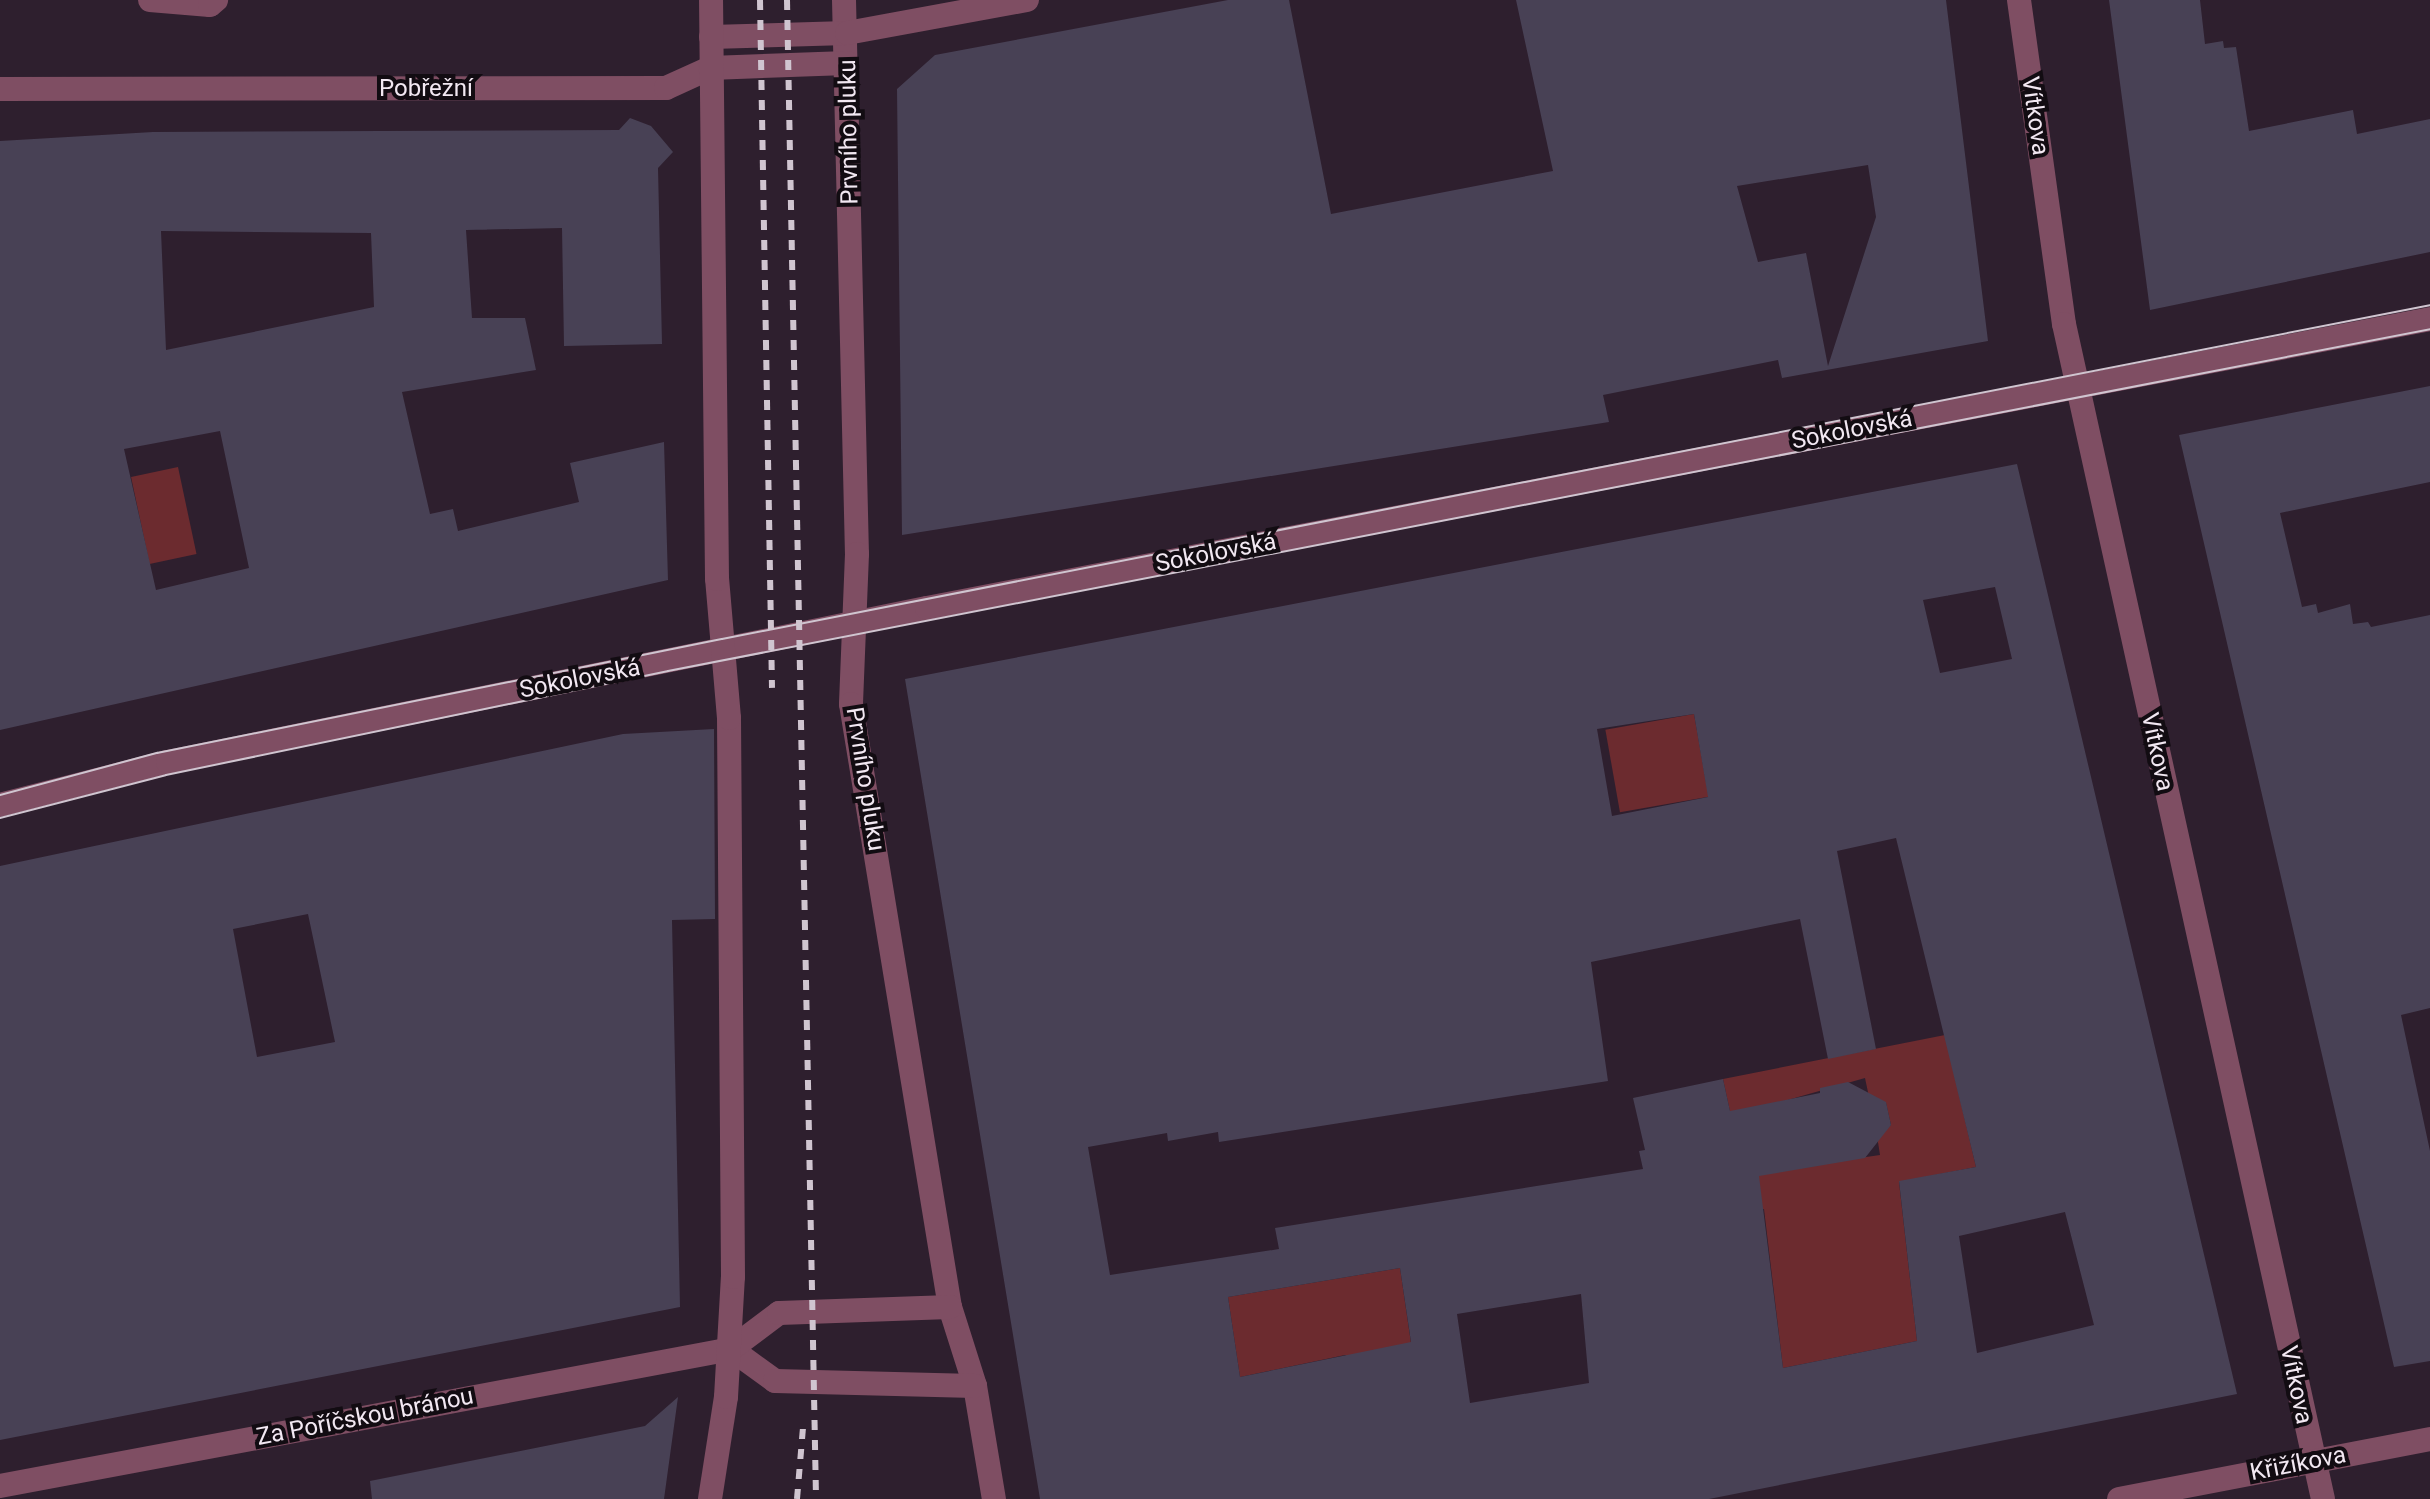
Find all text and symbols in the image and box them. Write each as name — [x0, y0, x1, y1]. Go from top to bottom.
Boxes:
street label: Prvního pluku — [833, 59, 865, 205]
street label: Pobřežní — [379, 75, 473, 103]
street label: Vítkova — [2015, 75, 2055, 157]
street label: Sokolovská — [1789, 404, 1915, 456]
street label: Sokolovská — [1153, 527, 1279, 579]
street label: Sokolovská — [517, 653, 643, 705]
street label: Prvního pluku — [839, 705, 891, 853]
street label: Vítkova — [2135, 710, 2179, 794]
street label: Vítkova — [2274, 1343, 2318, 1427]
street label: Za Poříčskou bránou — [254, 1382, 476, 1452]
street label: Křižíkova — [2248, 1441, 2348, 1487]

